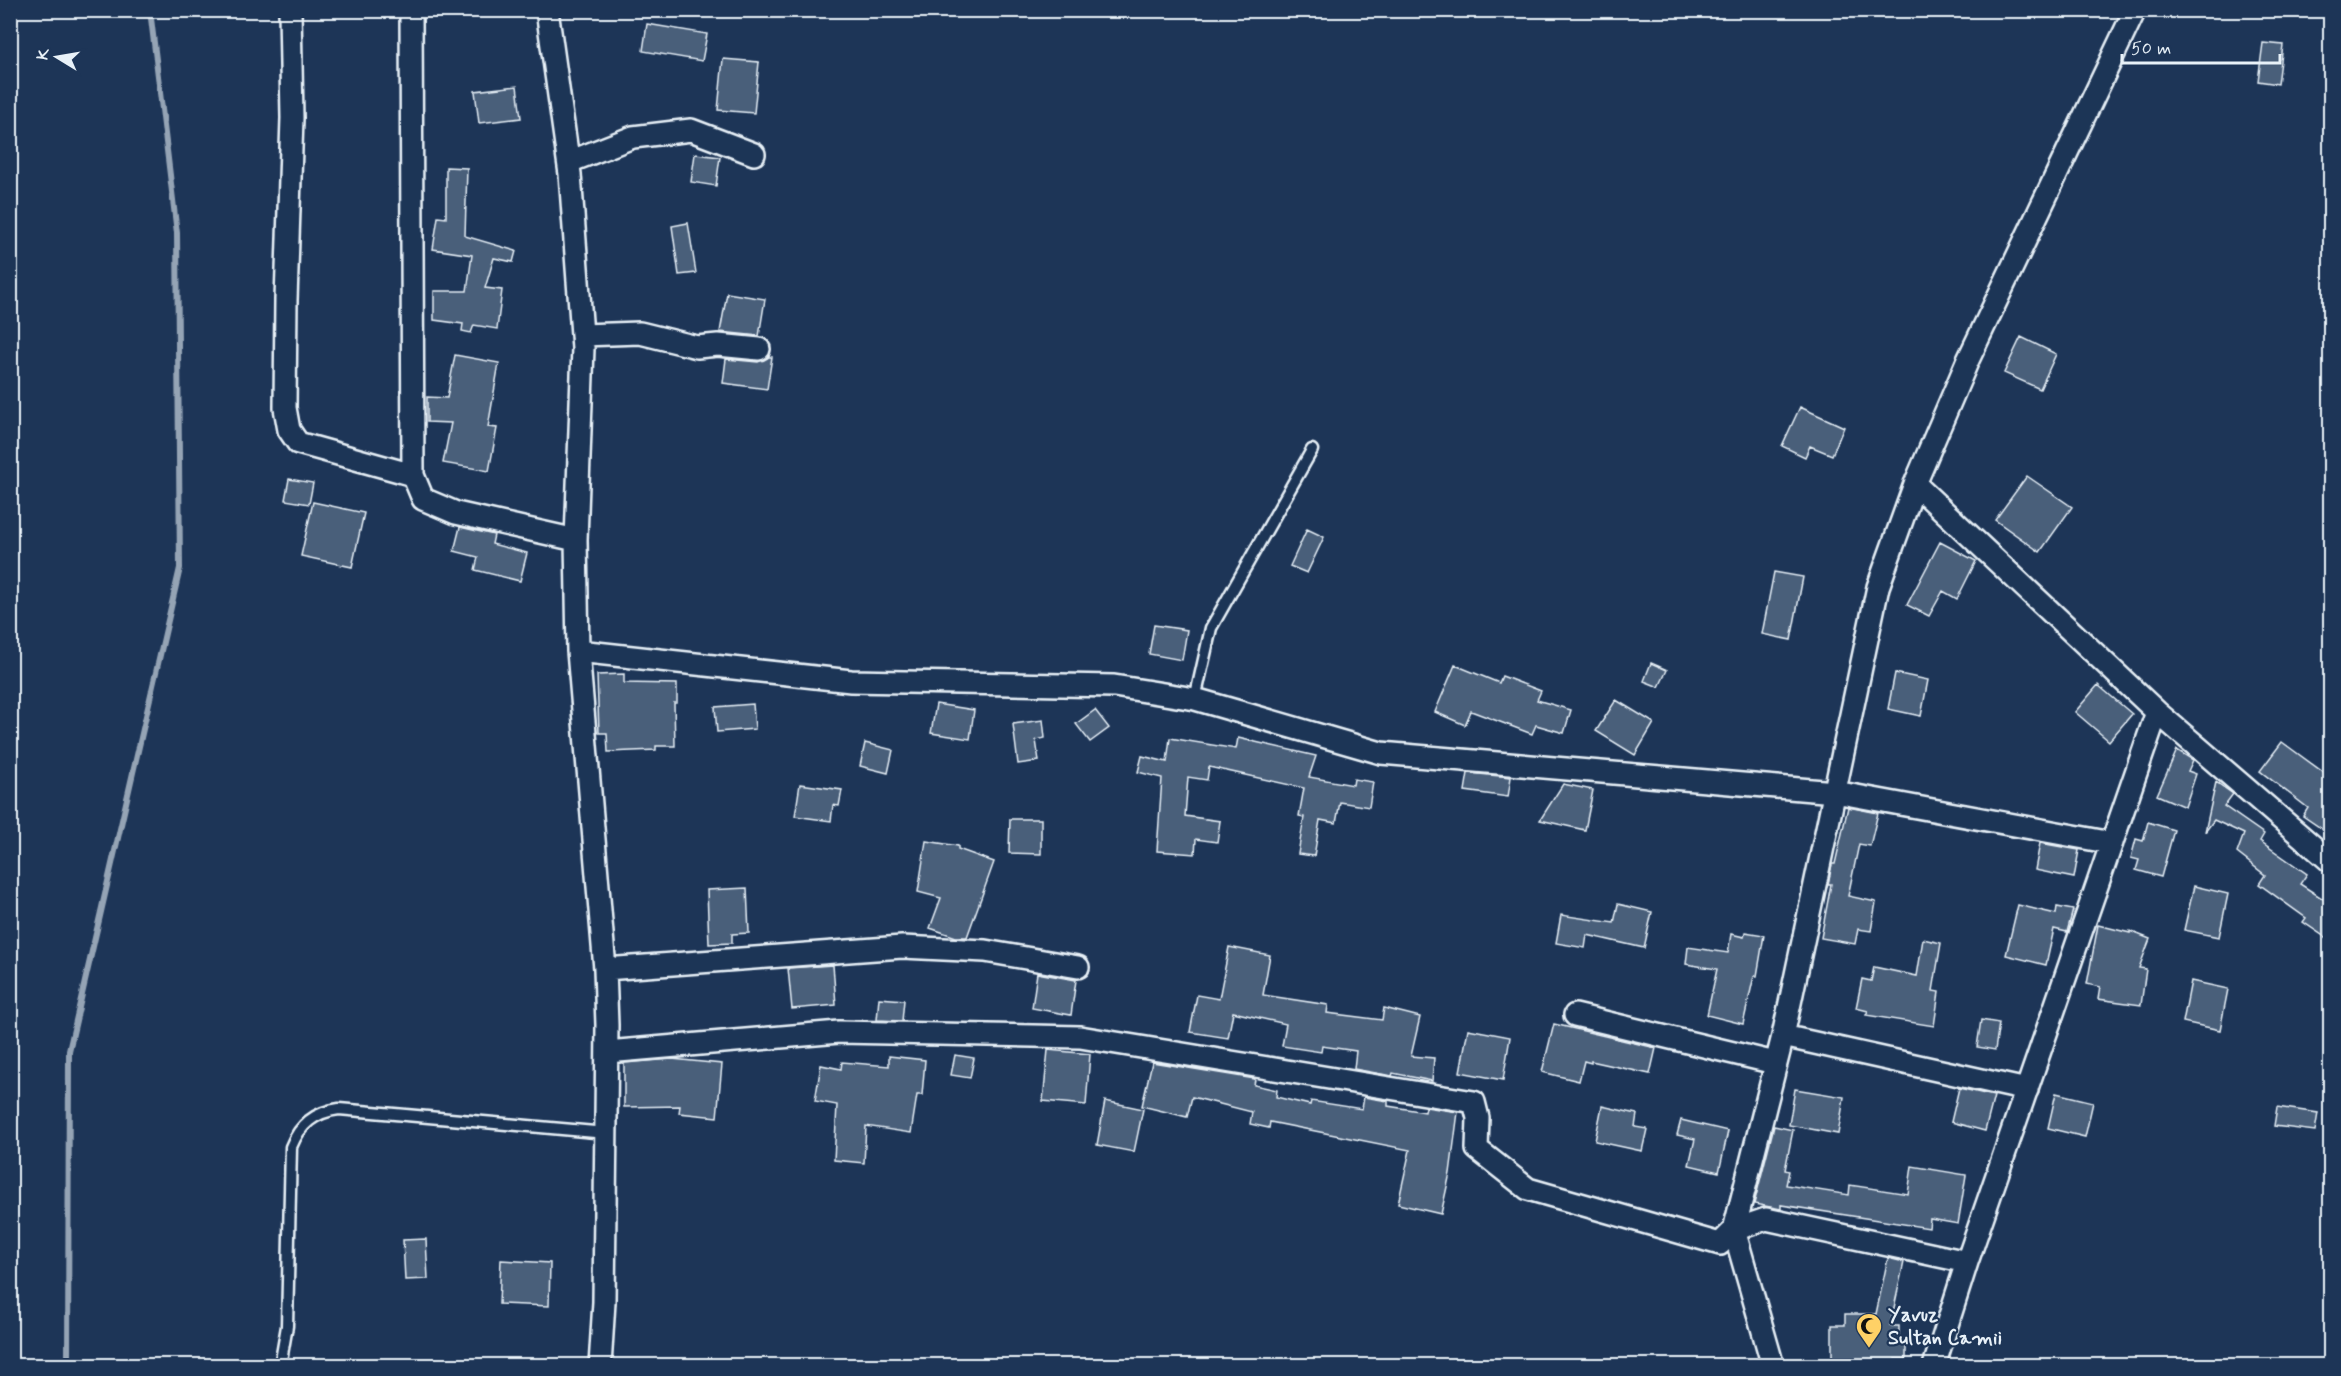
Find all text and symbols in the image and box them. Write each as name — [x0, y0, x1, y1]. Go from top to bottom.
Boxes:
north arrow — [27, 27, 87, 87]
scale bar — [2122, 27, 2280, 65]
text: 50 m — [2131, 37, 2171, 61]
text: K — [32, 46, 55, 62]
place label: Yavuz Sultan Camii — [1888, 1302, 2002, 1352]
mosque icon: Yavuz Sultan Camii — [1854, 1311, 1884, 1349]

